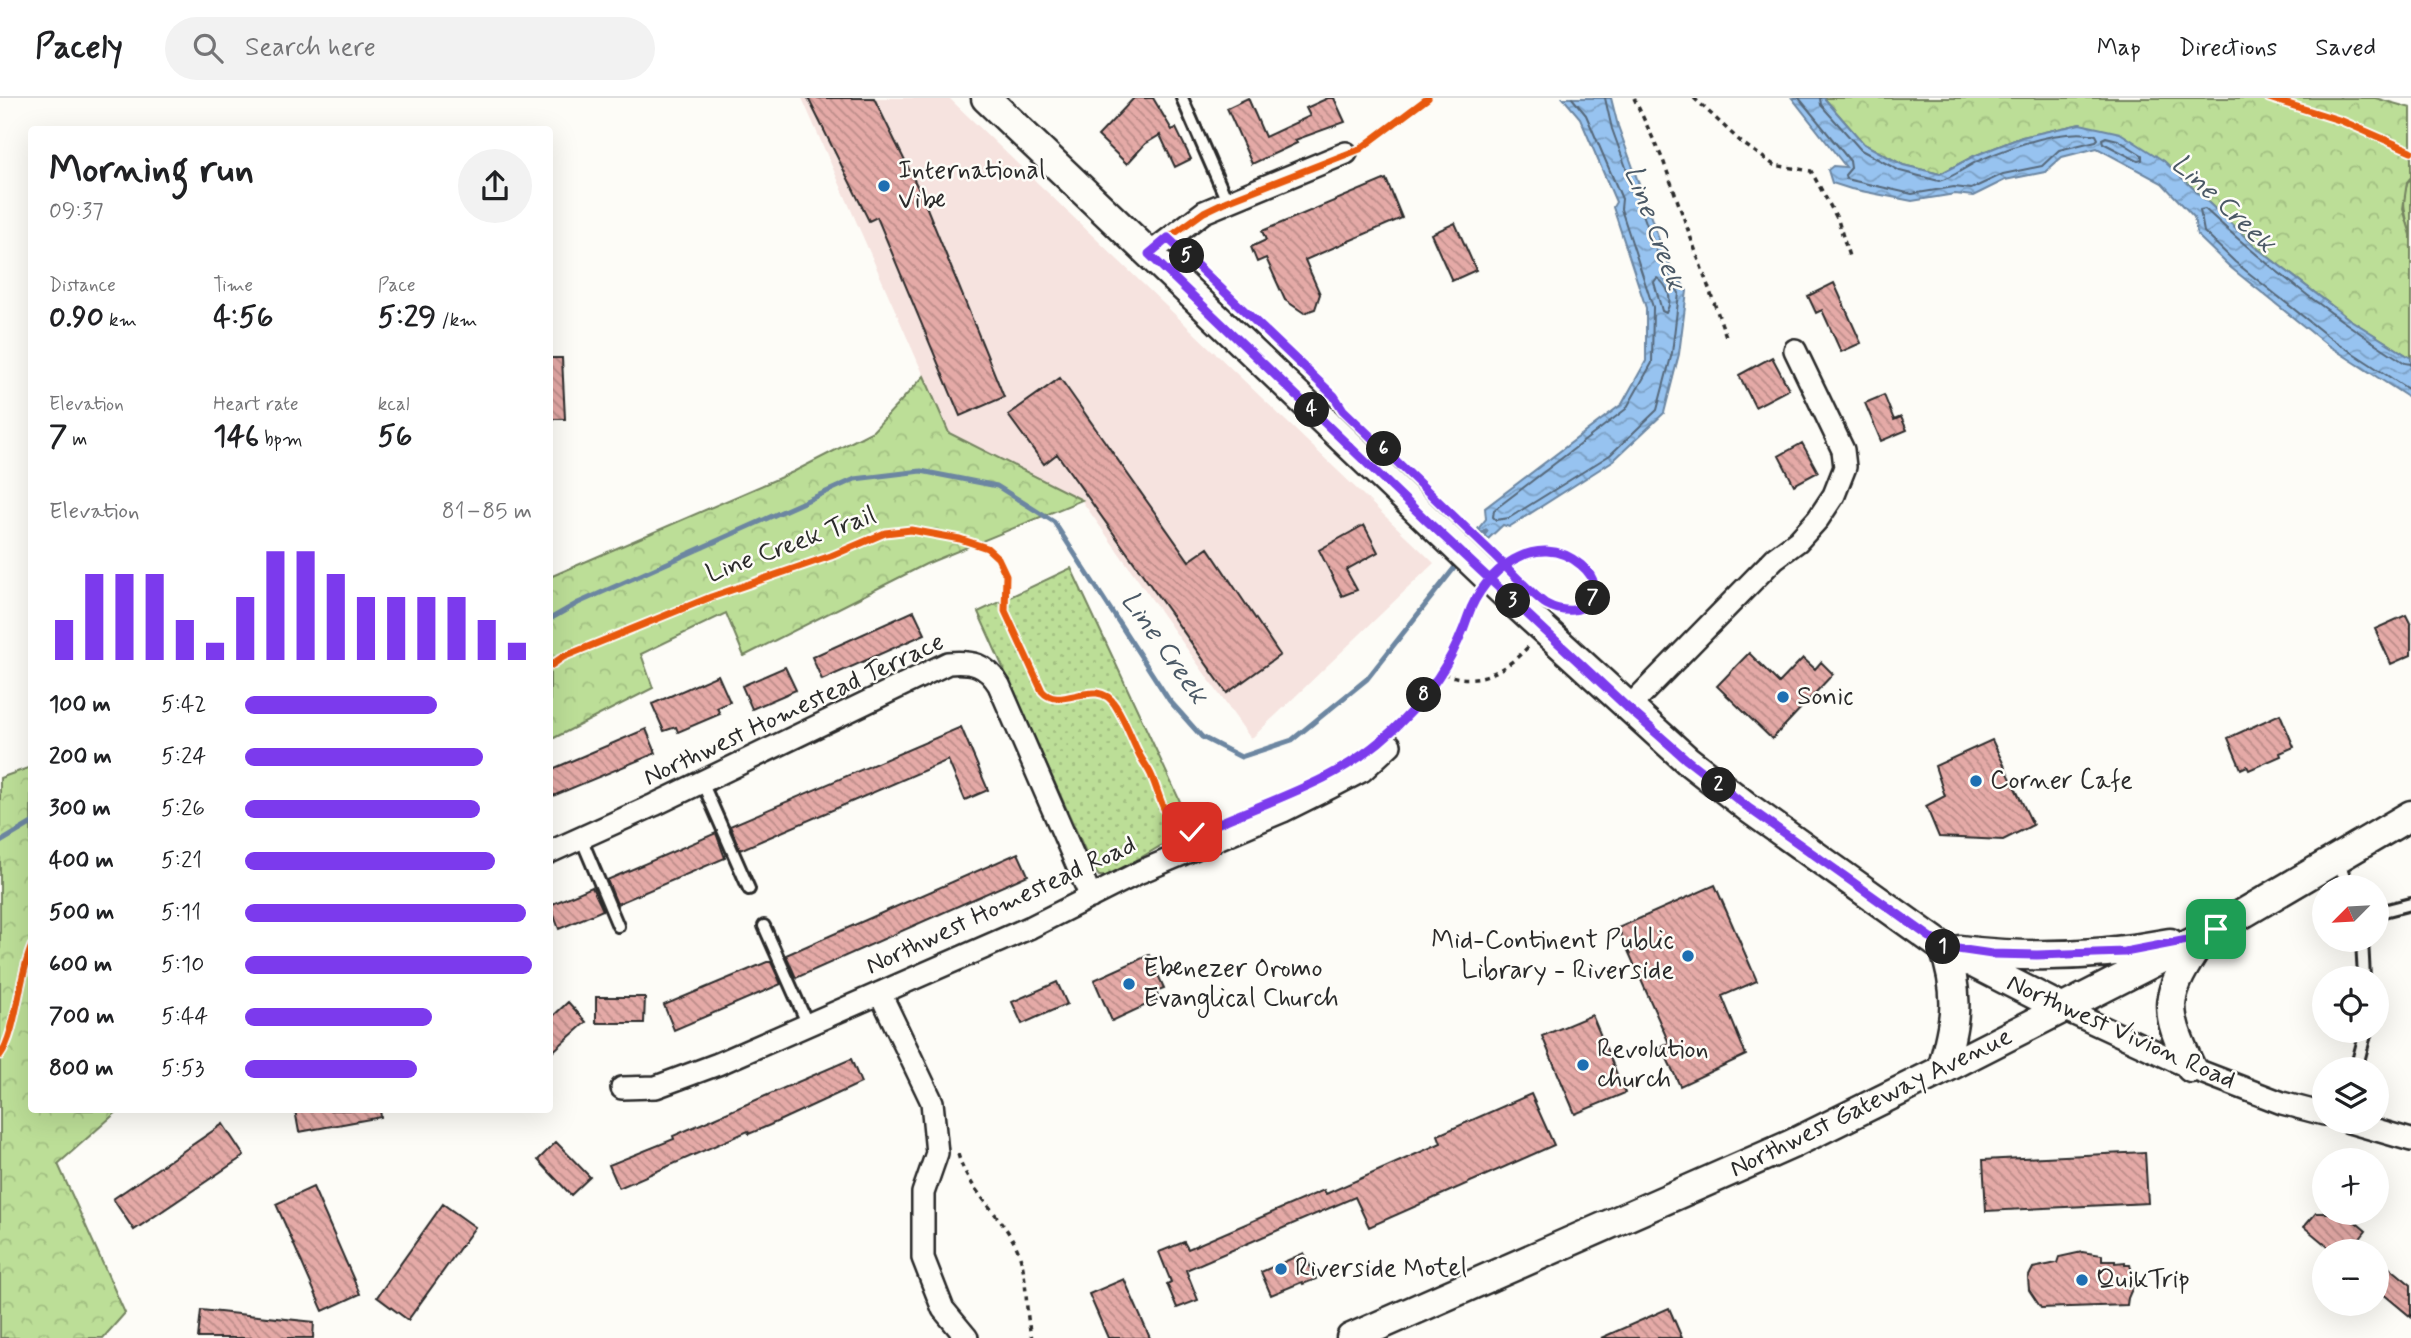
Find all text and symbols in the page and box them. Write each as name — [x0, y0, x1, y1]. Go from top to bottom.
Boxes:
search box — [165, 17, 655, 80]
text: Pacely — [35, 26, 123, 70]
icon: search — [189, 29, 227, 67]
text: Search here — [245, 31, 376, 65]
text: Map — [2097, 33, 2141, 64]
text: Directions — [2179, 33, 2277, 64]
text: Saved — [2315, 33, 2376, 64]
text: Morning run — [49, 146, 254, 195]
water label: Line Creek — [2163, 146, 2284, 263]
button: share — [458, 149, 532, 223]
place label: International Vibe — [898, 154, 1045, 218]
water label: Line Creek — [1614, 161, 1694, 297]
marker: International Vibe — [876, 178, 892, 194]
text: 09:37 — [49, 197, 104, 227]
pin: 5 — [1170, 238, 1204, 274]
text: 5 — [1181, 243, 1192, 268]
text: Distance — [49, 273, 116, 298]
text: Time — [213, 273, 253, 298]
text: Pace — [378, 273, 415, 298]
text: 0.90 — [49, 298, 104, 337]
text: 4:56 — [213, 298, 273, 337]
text: 5:29 — [378, 298, 436, 337]
text: km — [104, 308, 137, 333]
text: /km — [436, 308, 477, 333]
text: Elevation — [49, 392, 124, 417]
text: Heart rate — [213, 392, 299, 417]
text: kcal — [378, 392, 410, 417]
pin: 4 — [1294, 392, 1330, 428]
text: 4 — [1306, 397, 1317, 422]
text: 7 — [49, 417, 67, 456]
text: 146 — [213, 417, 259, 456]
text: 56 — [378, 417, 412, 456]
text: m — [67, 427, 87, 452]
text: bpm — [259, 427, 302, 452]
pin: 6 — [1366, 432, 1402, 466]
text: 6 — [1379, 436, 1388, 461]
text: Elevation — [49, 497, 140, 527]
text: 81–85 m — [442, 497, 532, 527]
street label: Line Creek Trail — [701, 499, 881, 591]
pin: 7 — [1576, 580, 1610, 616]
water label: Line Creek — [1112, 584, 1217, 713]
pin: 3 — [1496, 584, 1530, 618]
text: 7 — [1587, 585, 1598, 610]
text: 3 — [1508, 588, 1517, 613]
street label: Northwest Homestead Terrace — [638, 625, 950, 795]
pin: 8 — [1406, 678, 1442, 712]
place label: Sonic — [1797, 680, 1853, 714]
text: 8 — [1418, 682, 1429, 707]
marker: Sonic — [1775, 689, 1791, 705]
text: 100 m — [49, 690, 111, 720]
text: 5:42 — [161, 690, 206, 720]
text: 200 m — [49, 742, 112, 772]
text: 5:24 — [161, 742, 206, 772]
place label: Corner Cafe — [1990, 764, 2133, 798]
pin: 2 — [1702, 768, 1736, 802]
text: 2 — [1714, 772, 1723, 797]
marker: Corner Cafe — [1968, 773, 1984, 789]
text: 300 m — [49, 794, 111, 824]
text: 5:26 — [161, 794, 205, 824]
pin — [1162, 802, 1222, 862]
icon: check — [1173, 813, 1211, 851]
street label: Northwest Homestead Road — [860, 828, 1142, 984]
text: 400 m — [49, 846, 114, 876]
text: 5:21 — [161, 846, 202, 876]
north arrow — [2312, 875, 2389, 952]
map controls — [2312, 875, 2389, 1316]
text: 500 m — [49, 898, 114, 928]
text: 5:11 — [161, 898, 201, 928]
pin — [2186, 899, 2246, 959]
icon: arrive — [2197, 910, 2235, 948]
place label: Mid-Continent Public Library - Riverside — [1431, 924, 1674, 988]
pin: 1 — [1926, 930, 1960, 964]
text: 1 — [1938, 934, 1947, 959]
marker: Mid-Continent Public Library - Riverside — [1680, 948, 1696, 964]
text: 600 m — [49, 950, 112, 980]
text: 5:10 — [161, 950, 204, 980]
place label: Ebenezer Oromo Evanglical Church — [1143, 952, 1339, 1018]
street label: Northwest Vivion Road — [2001, 966, 2241, 1098]
button: locate — [2312, 966, 2389, 1043]
marker: Ebenezer Oromo Evanglical Church — [1121, 976, 1137, 992]
text: 700 m — [49, 1002, 114, 1032]
text: 5:44 — [161, 1002, 208, 1032]
street label: Northwest Gateway Avenue — [1724, 1020, 2018, 1186]
place label: Revolution church — [1597, 1033, 1709, 1097]
text: 800 m — [49, 1054, 113, 1084]
text: 5:53 — [161, 1054, 204, 1084]
marker: Revolution church — [1575, 1057, 1591, 1073]
button: layers — [2312, 1057, 2389, 1134]
button: + — [2312, 1148, 2389, 1225]
button: − — [2312, 1239, 2389, 1316]
place label: Riverside Motel — [1295, 1252, 1467, 1286]
marker: Riverside Motel — [1273, 1261, 1289, 1277]
place label: QuikTrip — [2096, 1263, 2190, 1297]
marker: QuikTrip — [2074, 1272, 2090, 1288]

